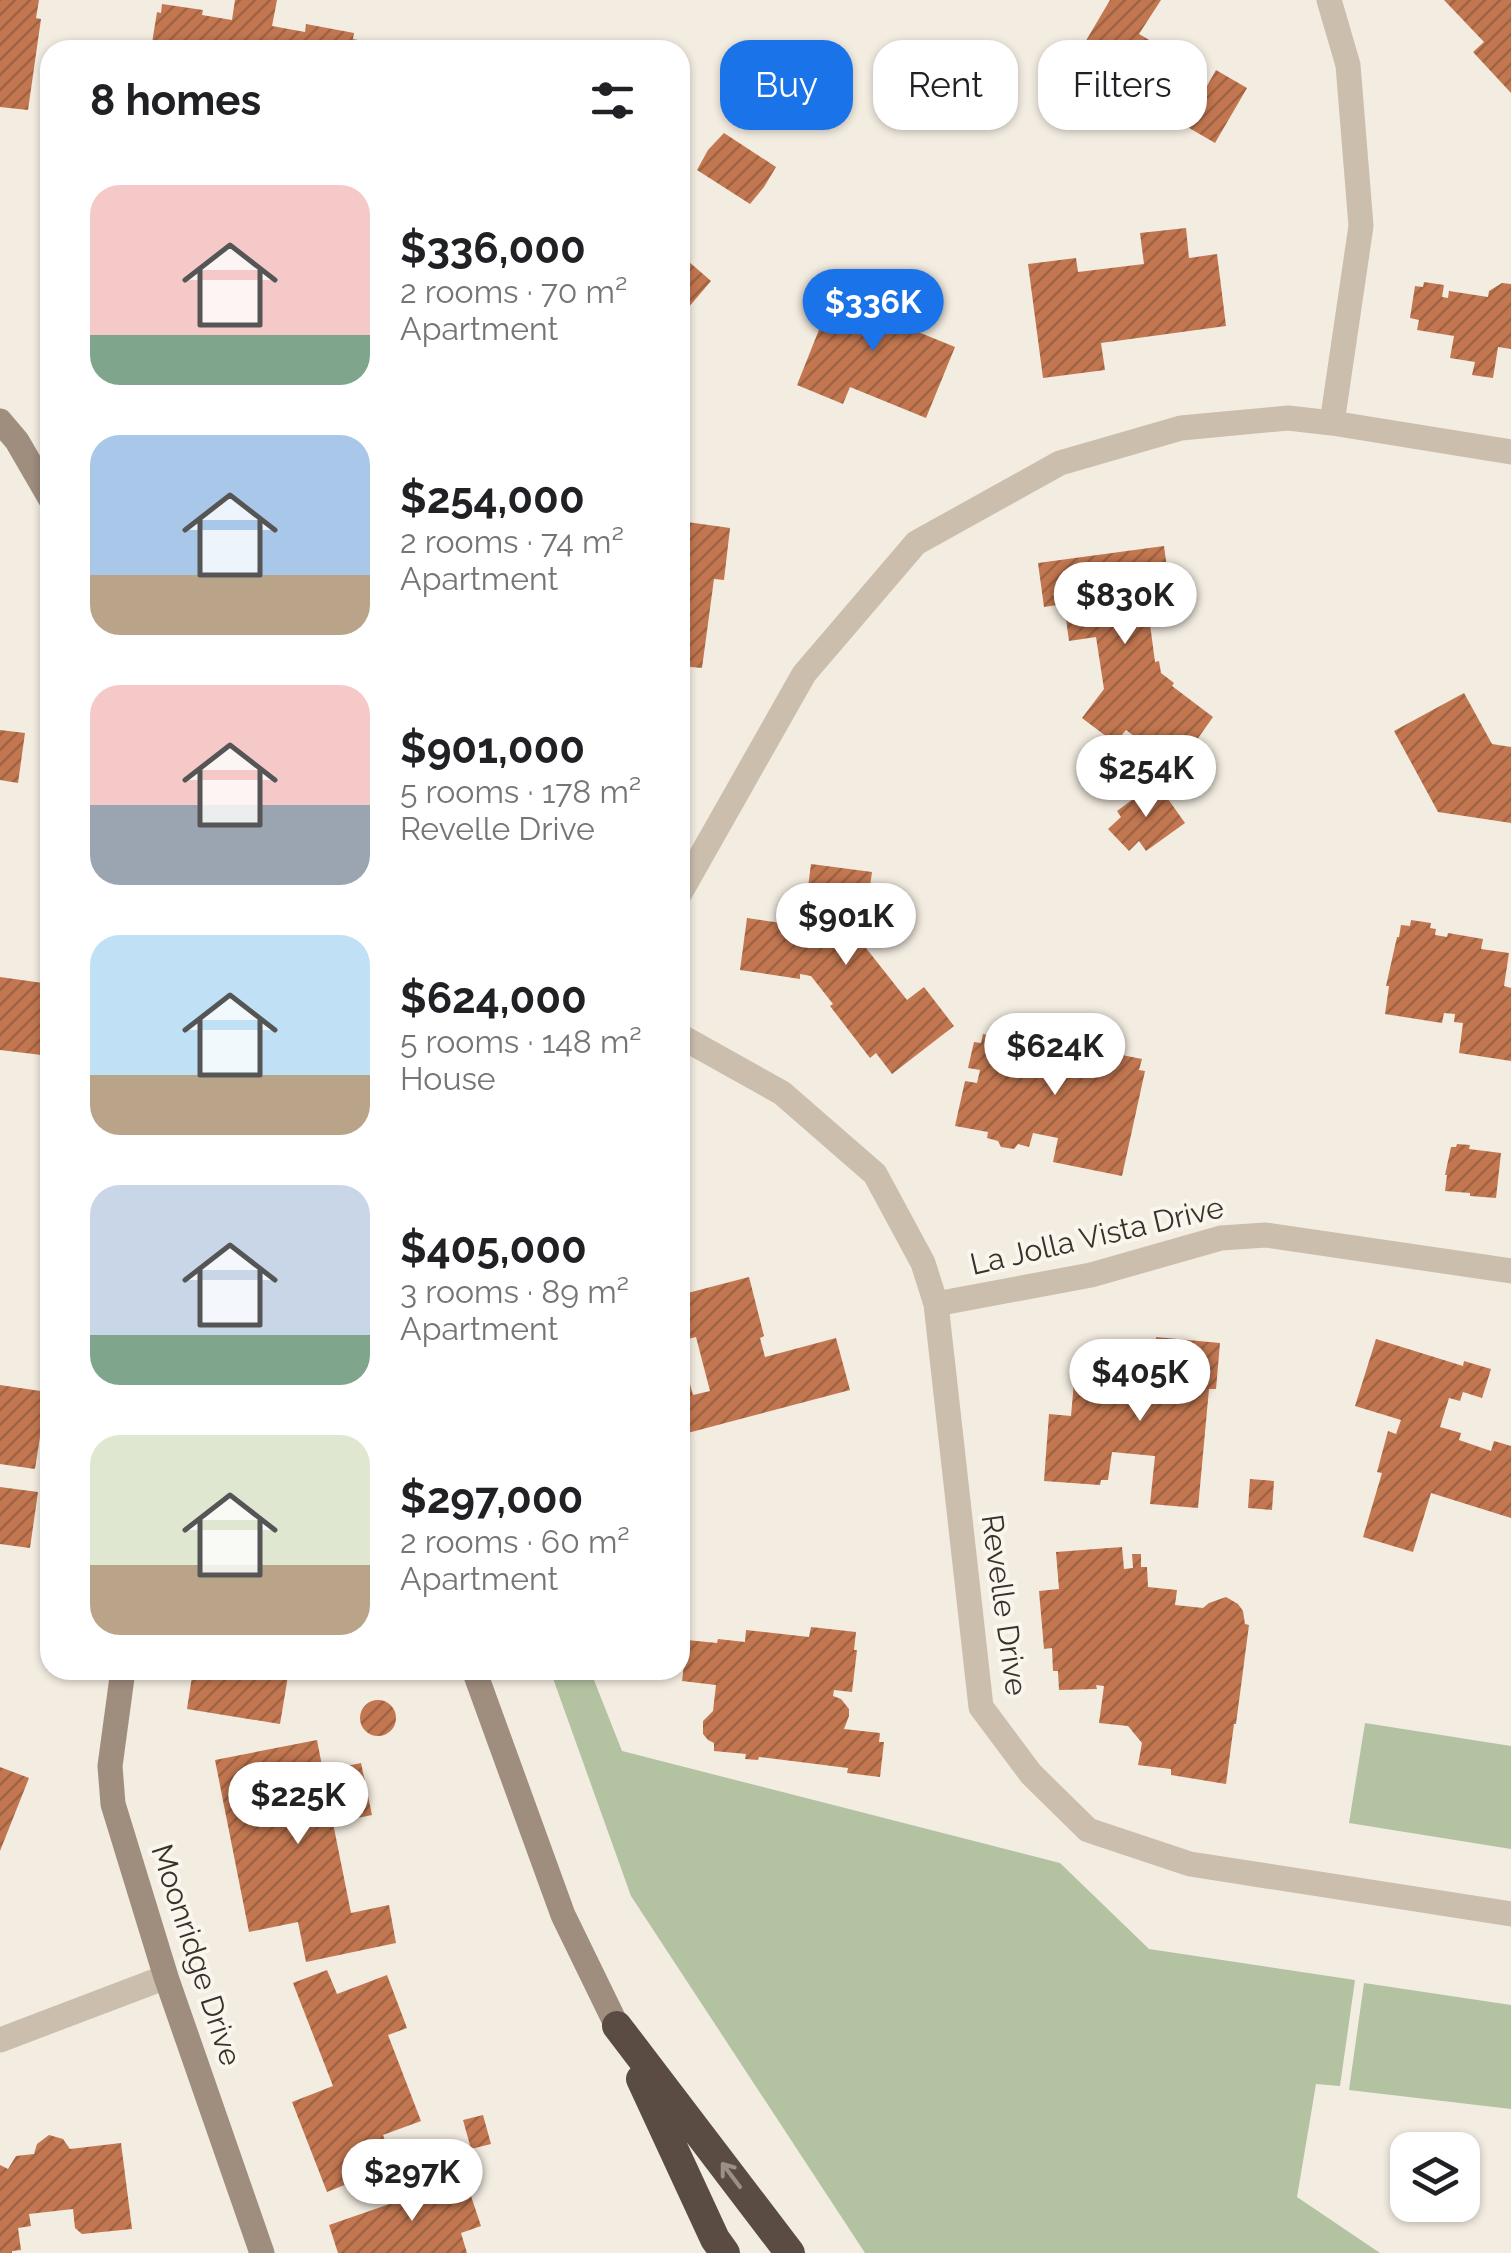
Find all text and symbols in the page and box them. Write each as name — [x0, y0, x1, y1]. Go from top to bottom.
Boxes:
chip: Buy — [720, 40, 853, 130]
chip: Rent — [873, 40, 1018, 130]
chip: Filters — [1038, 40, 1207, 130]
icon: filters — [585, 73, 640, 128]
text: 8 homes — [90, 76, 261, 125]
text: $336,000 — [400, 224, 586, 273]
icon: home — [170, 225, 290, 345]
pin: $336K — [803, 269, 943, 354]
text: 2 rooms · 70 m² — [400, 273, 627, 310]
text: $336K — [825, 283, 921, 320]
text: Apartment — [400, 310, 558, 347]
text: $254,000 — [400, 474, 585, 523]
icon: home — [170, 475, 290, 595]
text: 2 rooms · 74 m² — [400, 523, 624, 560]
text: Apartment — [400, 560, 558, 597]
pin: $830K — [1055, 562, 1195, 647]
text: $830K — [1076, 576, 1174, 613]
text: $901,000 — [400, 724, 585, 773]
icon: home — [170, 725, 290, 845]
pin: $254K — [1076, 735, 1216, 820]
text: $254K — [1098, 749, 1194, 786]
text: 5 rooms · 178 m² — [400, 773, 641, 810]
text: Revelle Drive — [400, 810, 595, 847]
pin: $901K — [776, 883, 916, 968]
text: $901K — [798, 897, 894, 934]
text: $624,000 — [400, 974, 587, 1023]
icon: home — [170, 975, 290, 1095]
pin: $624K — [985, 1013, 1125, 1098]
text: 5 rooms · 148 m² — [400, 1023, 642, 1060]
text: $624K — [1006, 1027, 1104, 1064]
text: House — [400, 1060, 496, 1097]
street label: La Jolla Vista Drive — [967, 1189, 1227, 1282]
text: $405,000 — [400, 1224, 587, 1273]
icon: home — [170, 1225, 290, 1345]
text: 3 rooms · 89 m² — [400, 1273, 629, 1310]
text: Apartment — [400, 1310, 558, 1347]
pin: $405K — [1070, 1339, 1210, 1424]
text: $405K — [1091, 1353, 1189, 1390]
text: $297,000 — [400, 1474, 583, 1523]
icon: home — [170, 1475, 290, 1595]
street label: Revelle Drive — [974, 1512, 1035, 1698]
text: 2 rooms · 60 m² — [400, 1523, 630, 1560]
text: Apartment — [400, 1560, 558, 1597]
pin: $225K — [228, 1762, 368, 1847]
text: $225K — [250, 1776, 346, 1813]
street label: Moonridge Drive — [144, 1840, 249, 2070]
map controls — [1390, 2132, 1480, 2222]
button: layers — [1390, 2132, 1480, 2222]
pin: $297K — [342, 2139, 482, 2224]
text: $297K — [364, 2153, 460, 2190]
one-way arrow — [721, 2162, 742, 2189]

